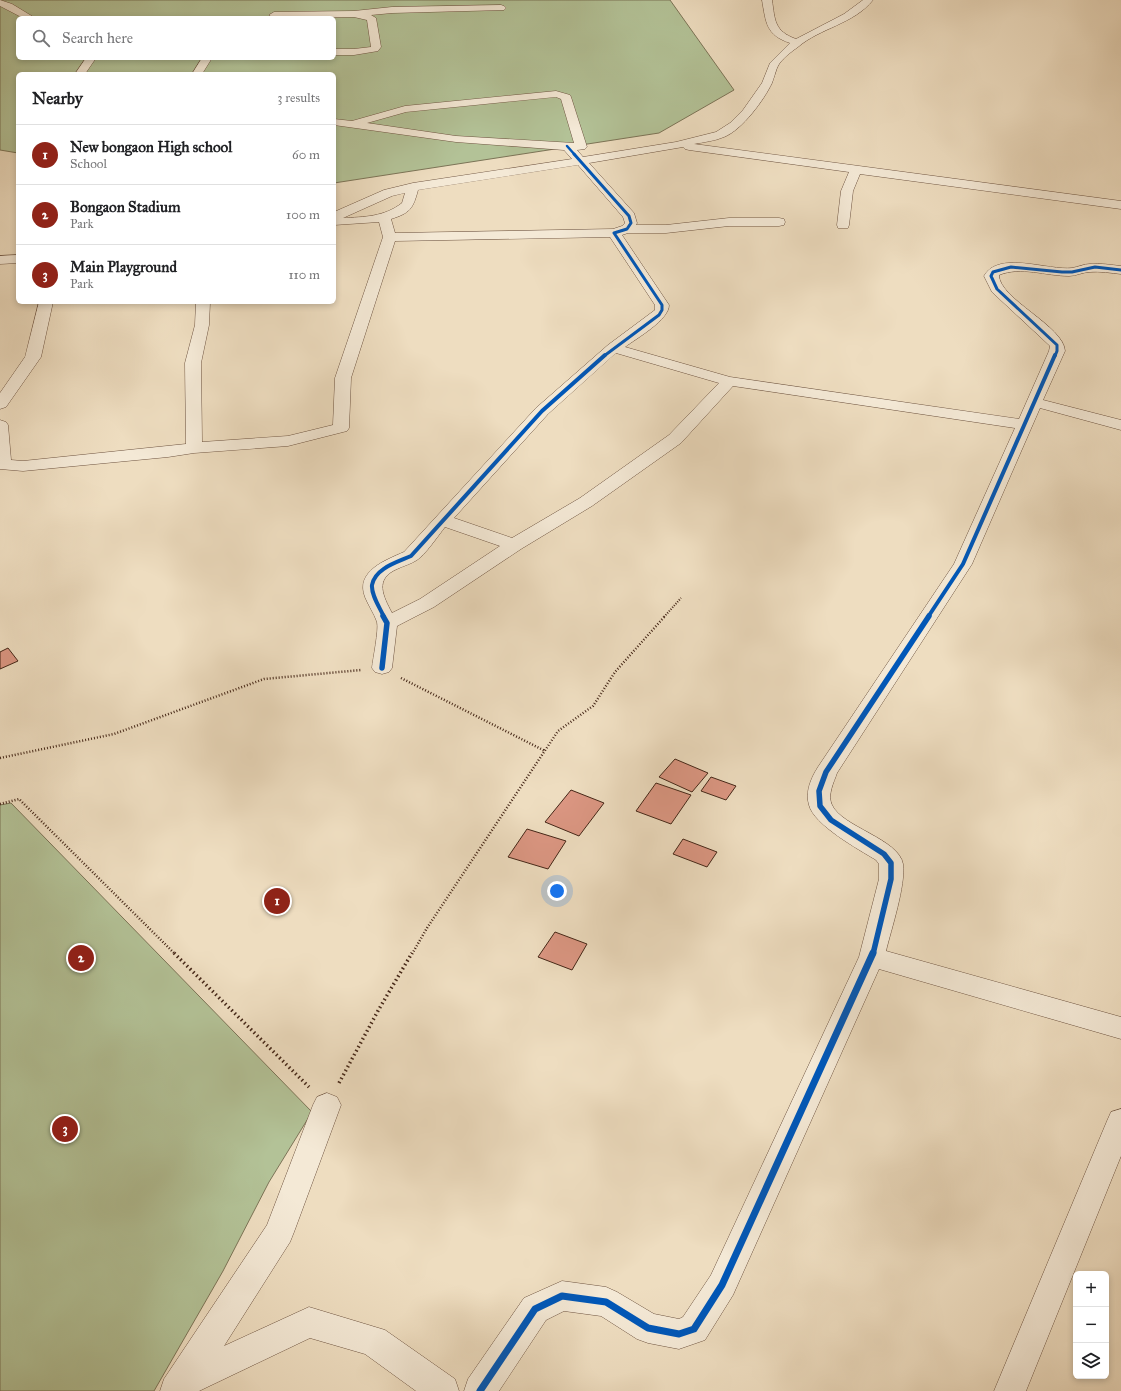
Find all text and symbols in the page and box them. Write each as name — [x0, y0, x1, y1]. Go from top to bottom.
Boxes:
search box — [16, 16, 336, 60]
icon: search — [30, 27, 52, 49]
text: Search here — [62, 29, 133, 47]
text: Nearby — [32, 88, 83, 109]
text: 3 results — [277, 90, 320, 106]
text: New bongaon High school — [70, 138, 232, 156]
text: 1 — [42, 147, 48, 163]
text: 60 m — [292, 147, 320, 163]
text: School — [70, 156, 107, 172]
text: Bongaon Stadium — [70, 198, 181, 216]
text: 2 — [42, 207, 48, 223]
text: 100 m — [286, 207, 320, 223]
text: Park — [70, 216, 94, 232]
text: Main Playground — [70, 258, 177, 276]
text: 3 — [42, 267, 48, 283]
text: 110 m — [288, 267, 320, 283]
text: Park — [70, 276, 94, 292]
your location — [547, 881, 567, 901]
pin: 1 — [264, 886, 290, 916]
pin: 2 — [68, 943, 94, 973]
pin: 3 — [52, 1114, 78, 1144]
map controls — [1073, 1271, 1109, 1379]
button: + — [1073, 1271, 1109, 1307]
button: − — [1073, 1307, 1109, 1343]
button: layers — [1073, 1343, 1109, 1379]

